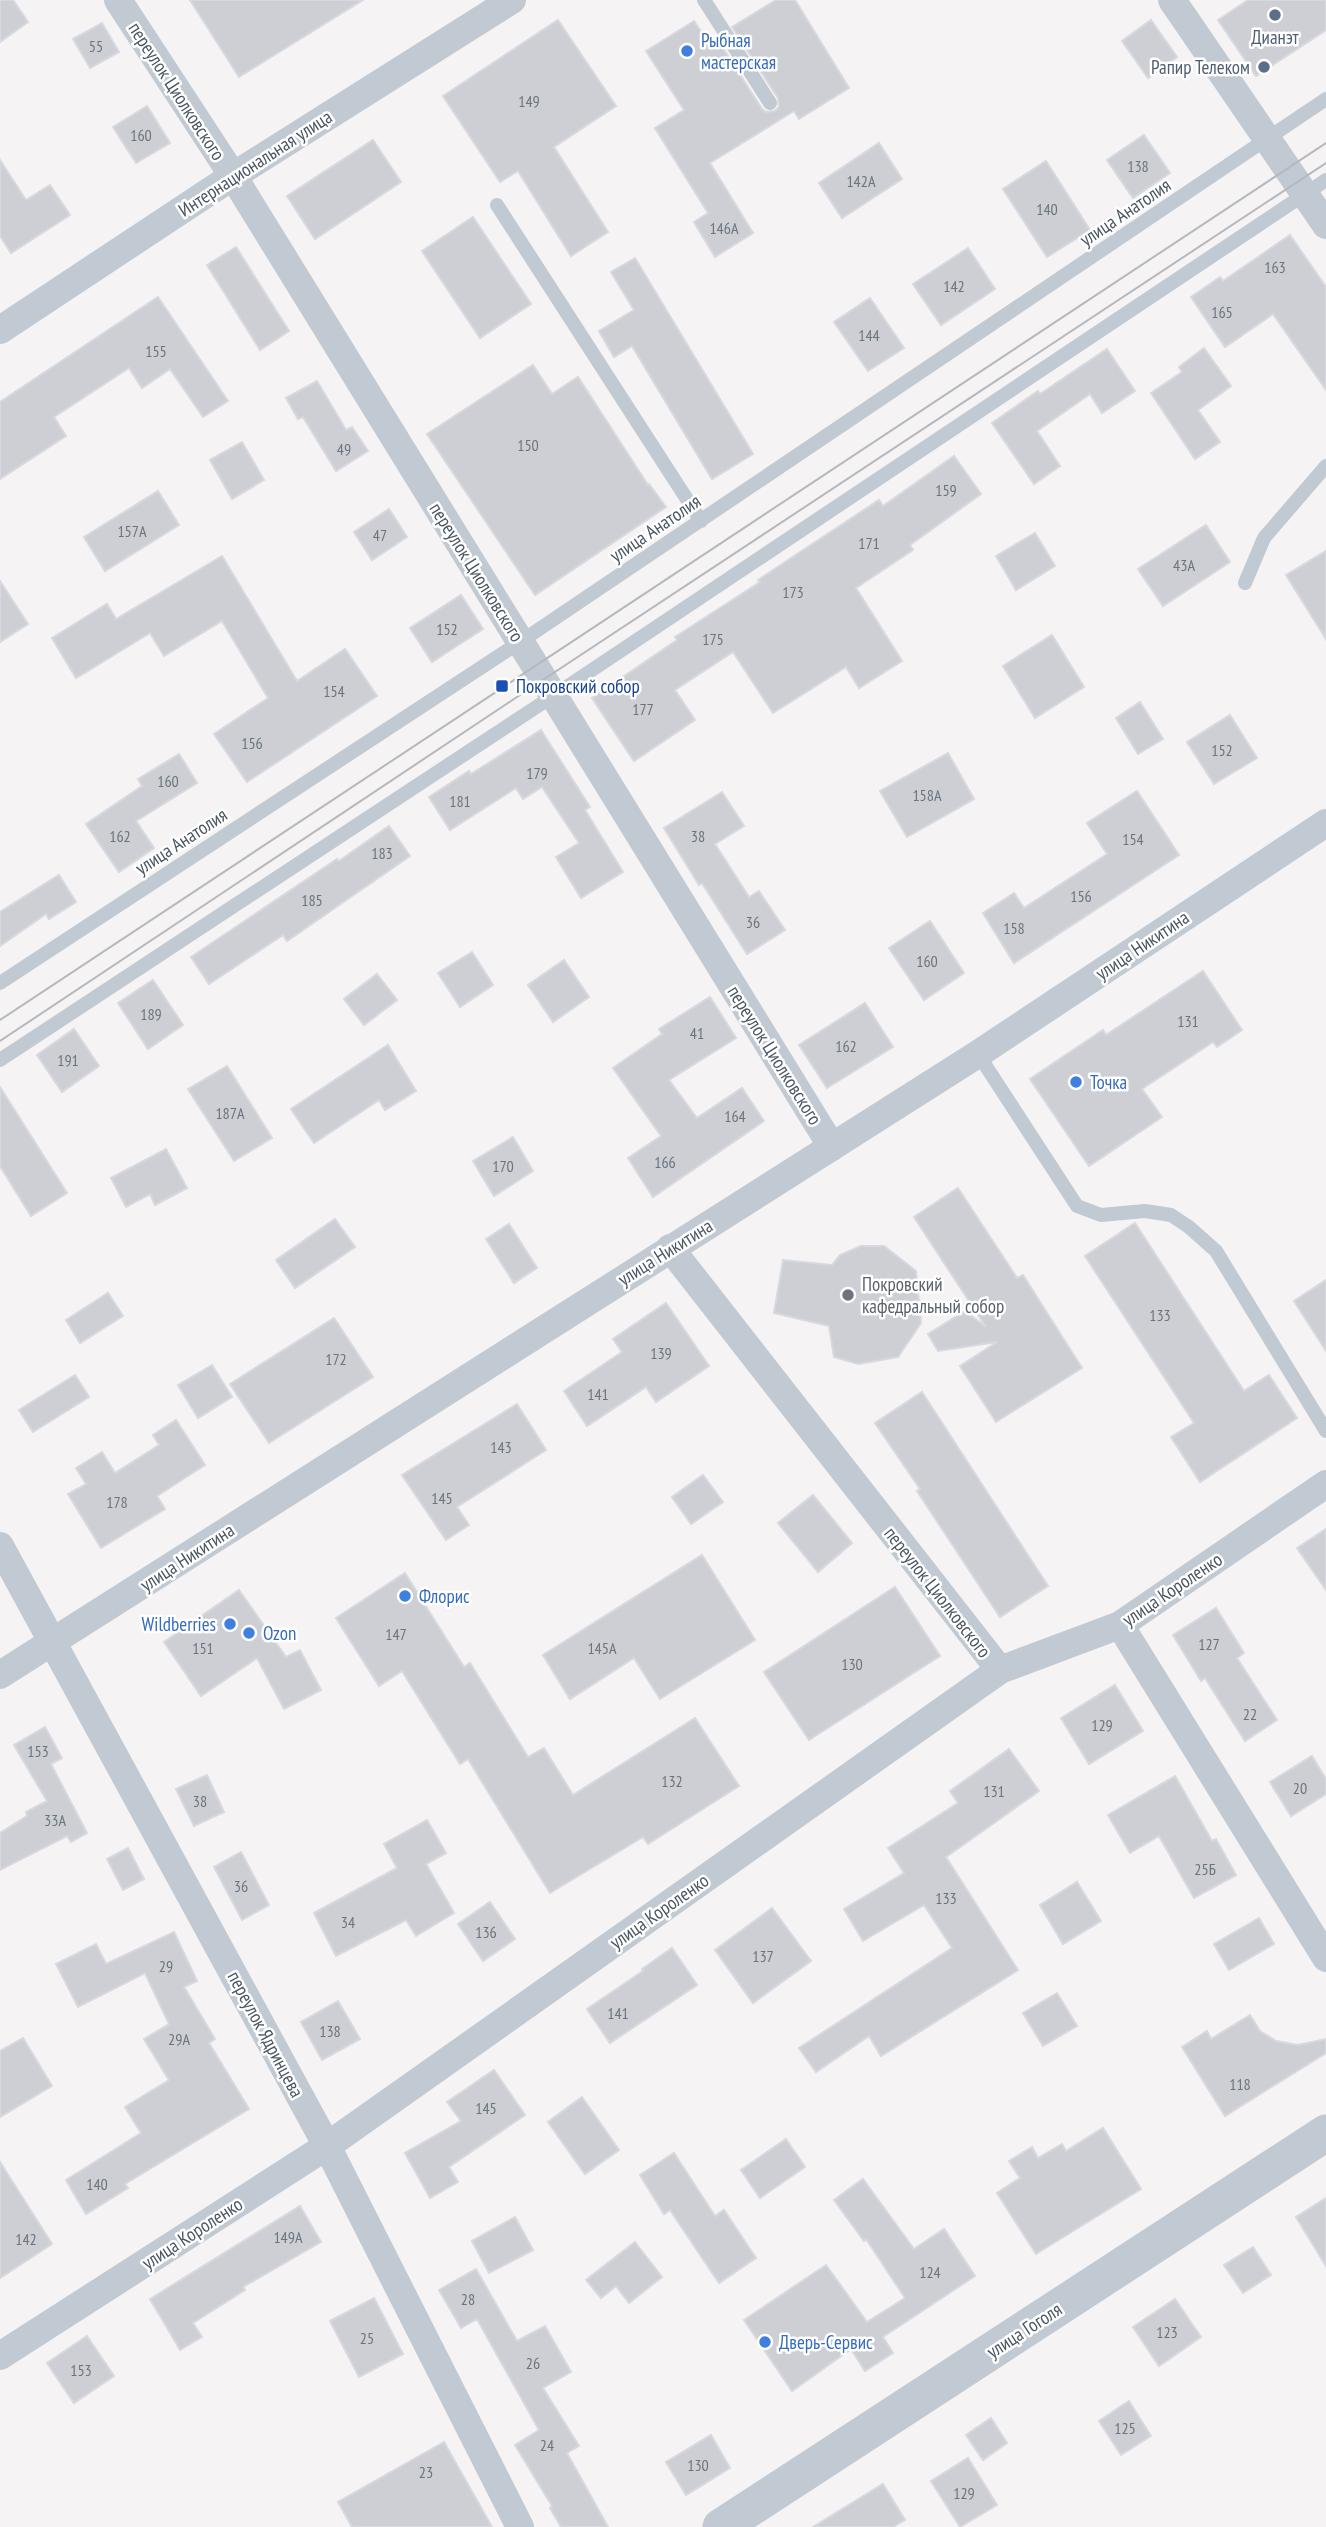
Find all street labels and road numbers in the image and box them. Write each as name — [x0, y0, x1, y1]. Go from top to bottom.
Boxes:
street label: переулок Циолковского — [123, 18, 231, 164]
street label: Интернациональная улица — [174, 104, 336, 222]
street label: улица Анатолия — [1075, 173, 1175, 251]
street label: улица Анатолия — [605, 489, 705, 567]
street label: переулок Циолковского — [425, 498, 529, 646]
street label: улица Анатолия — [131, 802, 231, 880]
street label: улица Никитина — [1091, 905, 1193, 985]
street label: переулок Циолковского — [723, 981, 827, 1129]
street label: улица Никитина — [613, 1213, 717, 1291]
street label: улица Никитина — [135, 1518, 239, 1596]
street label: переулок Циолковского — [879, 1522, 997, 1662]
street label: улица Короленко — [1117, 1547, 1227, 1631]
street label: улица Короленко — [605, 1868, 713, 1954]
street label: переулок Ядринцева — [223, 1967, 309, 2101]
street label: улица Короленко — [137, 2192, 247, 2274]
street label: улица Гоголя — [982, 2297, 1066, 2363]

